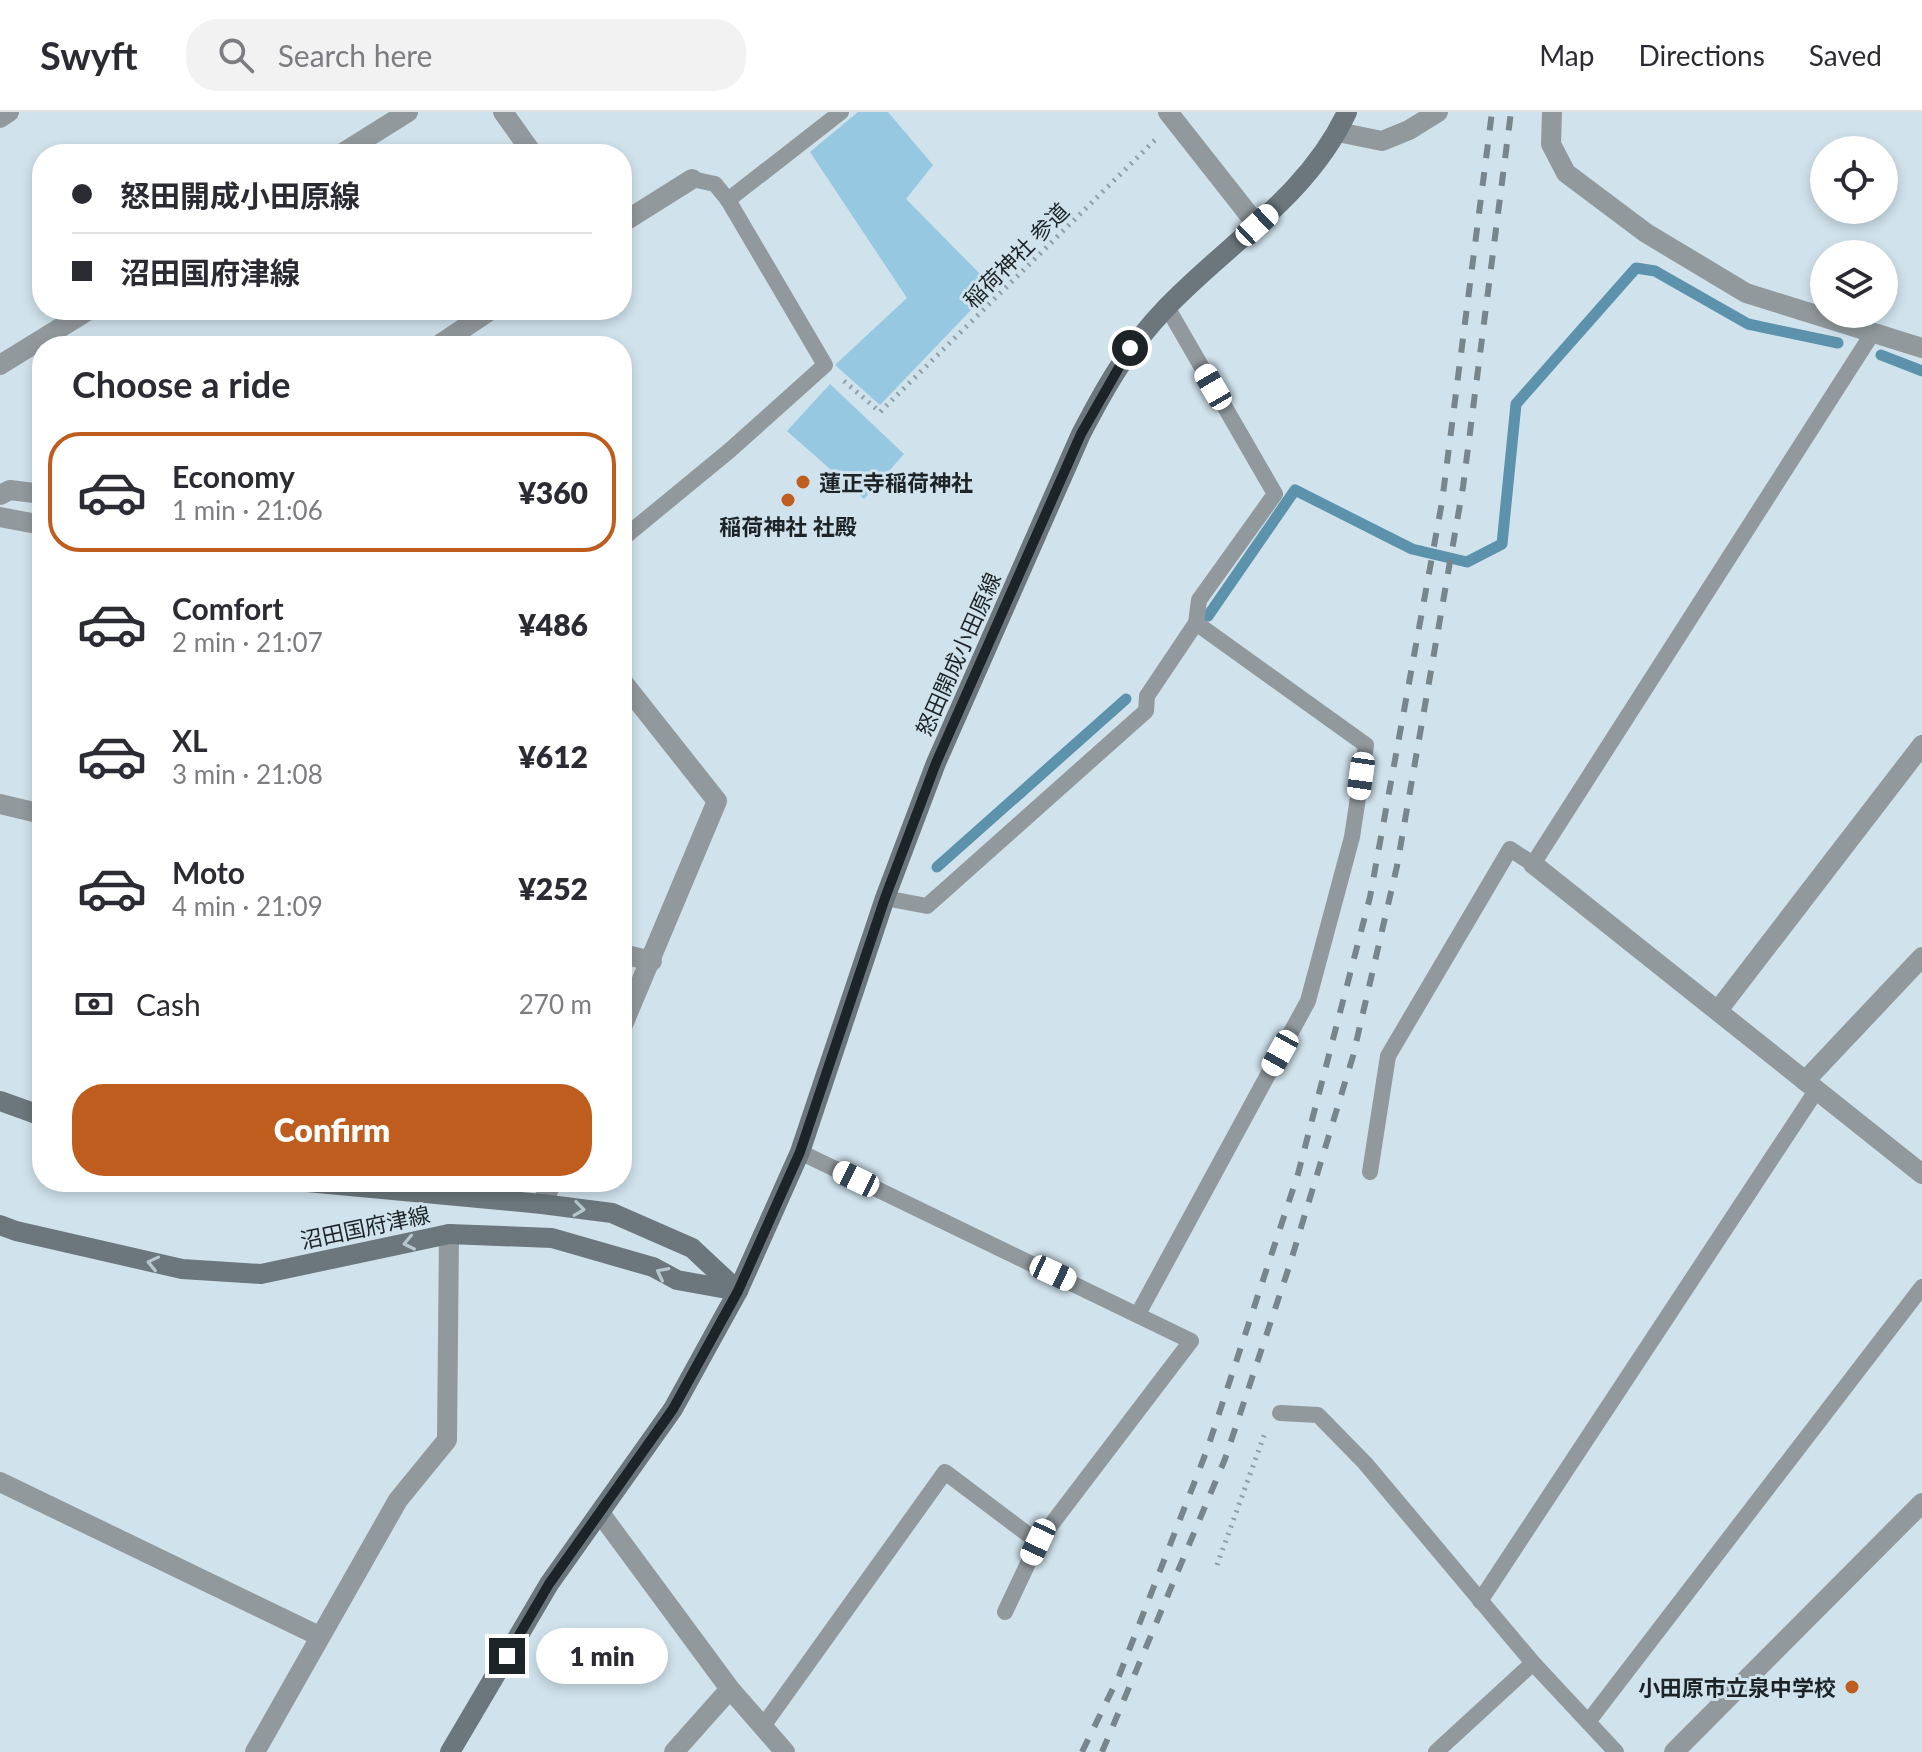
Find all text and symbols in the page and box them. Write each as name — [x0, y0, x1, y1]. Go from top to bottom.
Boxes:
search box — [186, 19, 746, 91]
text: Swyft — [40, 32, 138, 78]
icon: search — [214, 33, 258, 77]
text: Search here — [278, 37, 432, 73]
text: Map — [1539, 38, 1594, 72]
text: Directions — [1638, 38, 1765, 72]
text: Saved — [1809, 38, 1882, 72]
map controls — [1810, 136, 1898, 328]
button: locate — [1810, 136, 1898, 224]
text: 怒田開成小田原線 — [120, 177, 360, 213]
street label: 稲荷神社 参道 — [958, 197, 1074, 313]
car — [1231, 200, 1283, 250]
button: layers — [1810, 240, 1898, 328]
text: 沼田国府津線 — [120, 254, 300, 290]
route start — [1112, 330, 1148, 366]
car — [1191, 360, 1235, 414]
text: Choose a ride — [72, 362, 291, 406]
icon: car — [76, 456, 148, 528]
text: Economy — [172, 458, 295, 494]
place label: 蓮正寺稲荷神社 — [819, 469, 973, 496]
marker: 蓮正寺稲荷神社 — [794, 473, 812, 491]
text: ¥360 — [518, 474, 588, 510]
marker: 稲荷神社 社殿 — [779, 491, 797, 509]
text: 1 min · 21:06 — [172, 494, 323, 526]
place label: 稲荷神社 社殿 — [719, 513, 857, 540]
street label: 怒田開成小田原線 — [910, 568, 1006, 740]
icon: car — [76, 588, 148, 660]
text: Comfort — [172, 590, 284, 626]
text: ¥486 — [518, 606, 588, 642]
text: 2 min · 21:07 — [172, 626, 323, 658]
icon: car — [76, 720, 148, 792]
text: XL — [172, 722, 208, 758]
text: ¥612 — [518, 738, 588, 774]
car — [1346, 751, 1376, 801]
text: 3 min · 21:08 — [172, 758, 323, 790]
icon: car — [76, 852, 148, 924]
text: Moto — [172, 854, 245, 890]
text: ¥252 — [518, 870, 588, 906]
text: 4 min · 21:09 — [172, 890, 323, 922]
icon: cash — [72, 982, 116, 1026]
text: Cash — [136, 986, 201, 1022]
text: 270 m — [519, 988, 592, 1020]
car — [1258, 1026, 1302, 1080]
button: Confirm — [72, 1084, 592, 1176]
car — [829, 1158, 883, 1200]
street label: 沼田国府津線 — [298, 1200, 432, 1254]
one-way arrow — [572, 1200, 586, 1217]
one-way arrow — [403, 1234, 416, 1251]
car — [1026, 1252, 1080, 1294]
one-way arrow — [147, 1255, 160, 1272]
one-way arrow — [656, 1267, 671, 1282]
car — [1017, 1515, 1059, 1569]
callout: 1 min — [535, 1628, 667, 1684]
route end — [489, 1638, 525, 1674]
text: 1 min — [570, 1640, 634, 1672]
place label: 小田原市立泉中学校 — [1638, 1674, 1836, 1701]
marker: 小田原市立泉中学校 — [1843, 1678, 1861, 1696]

